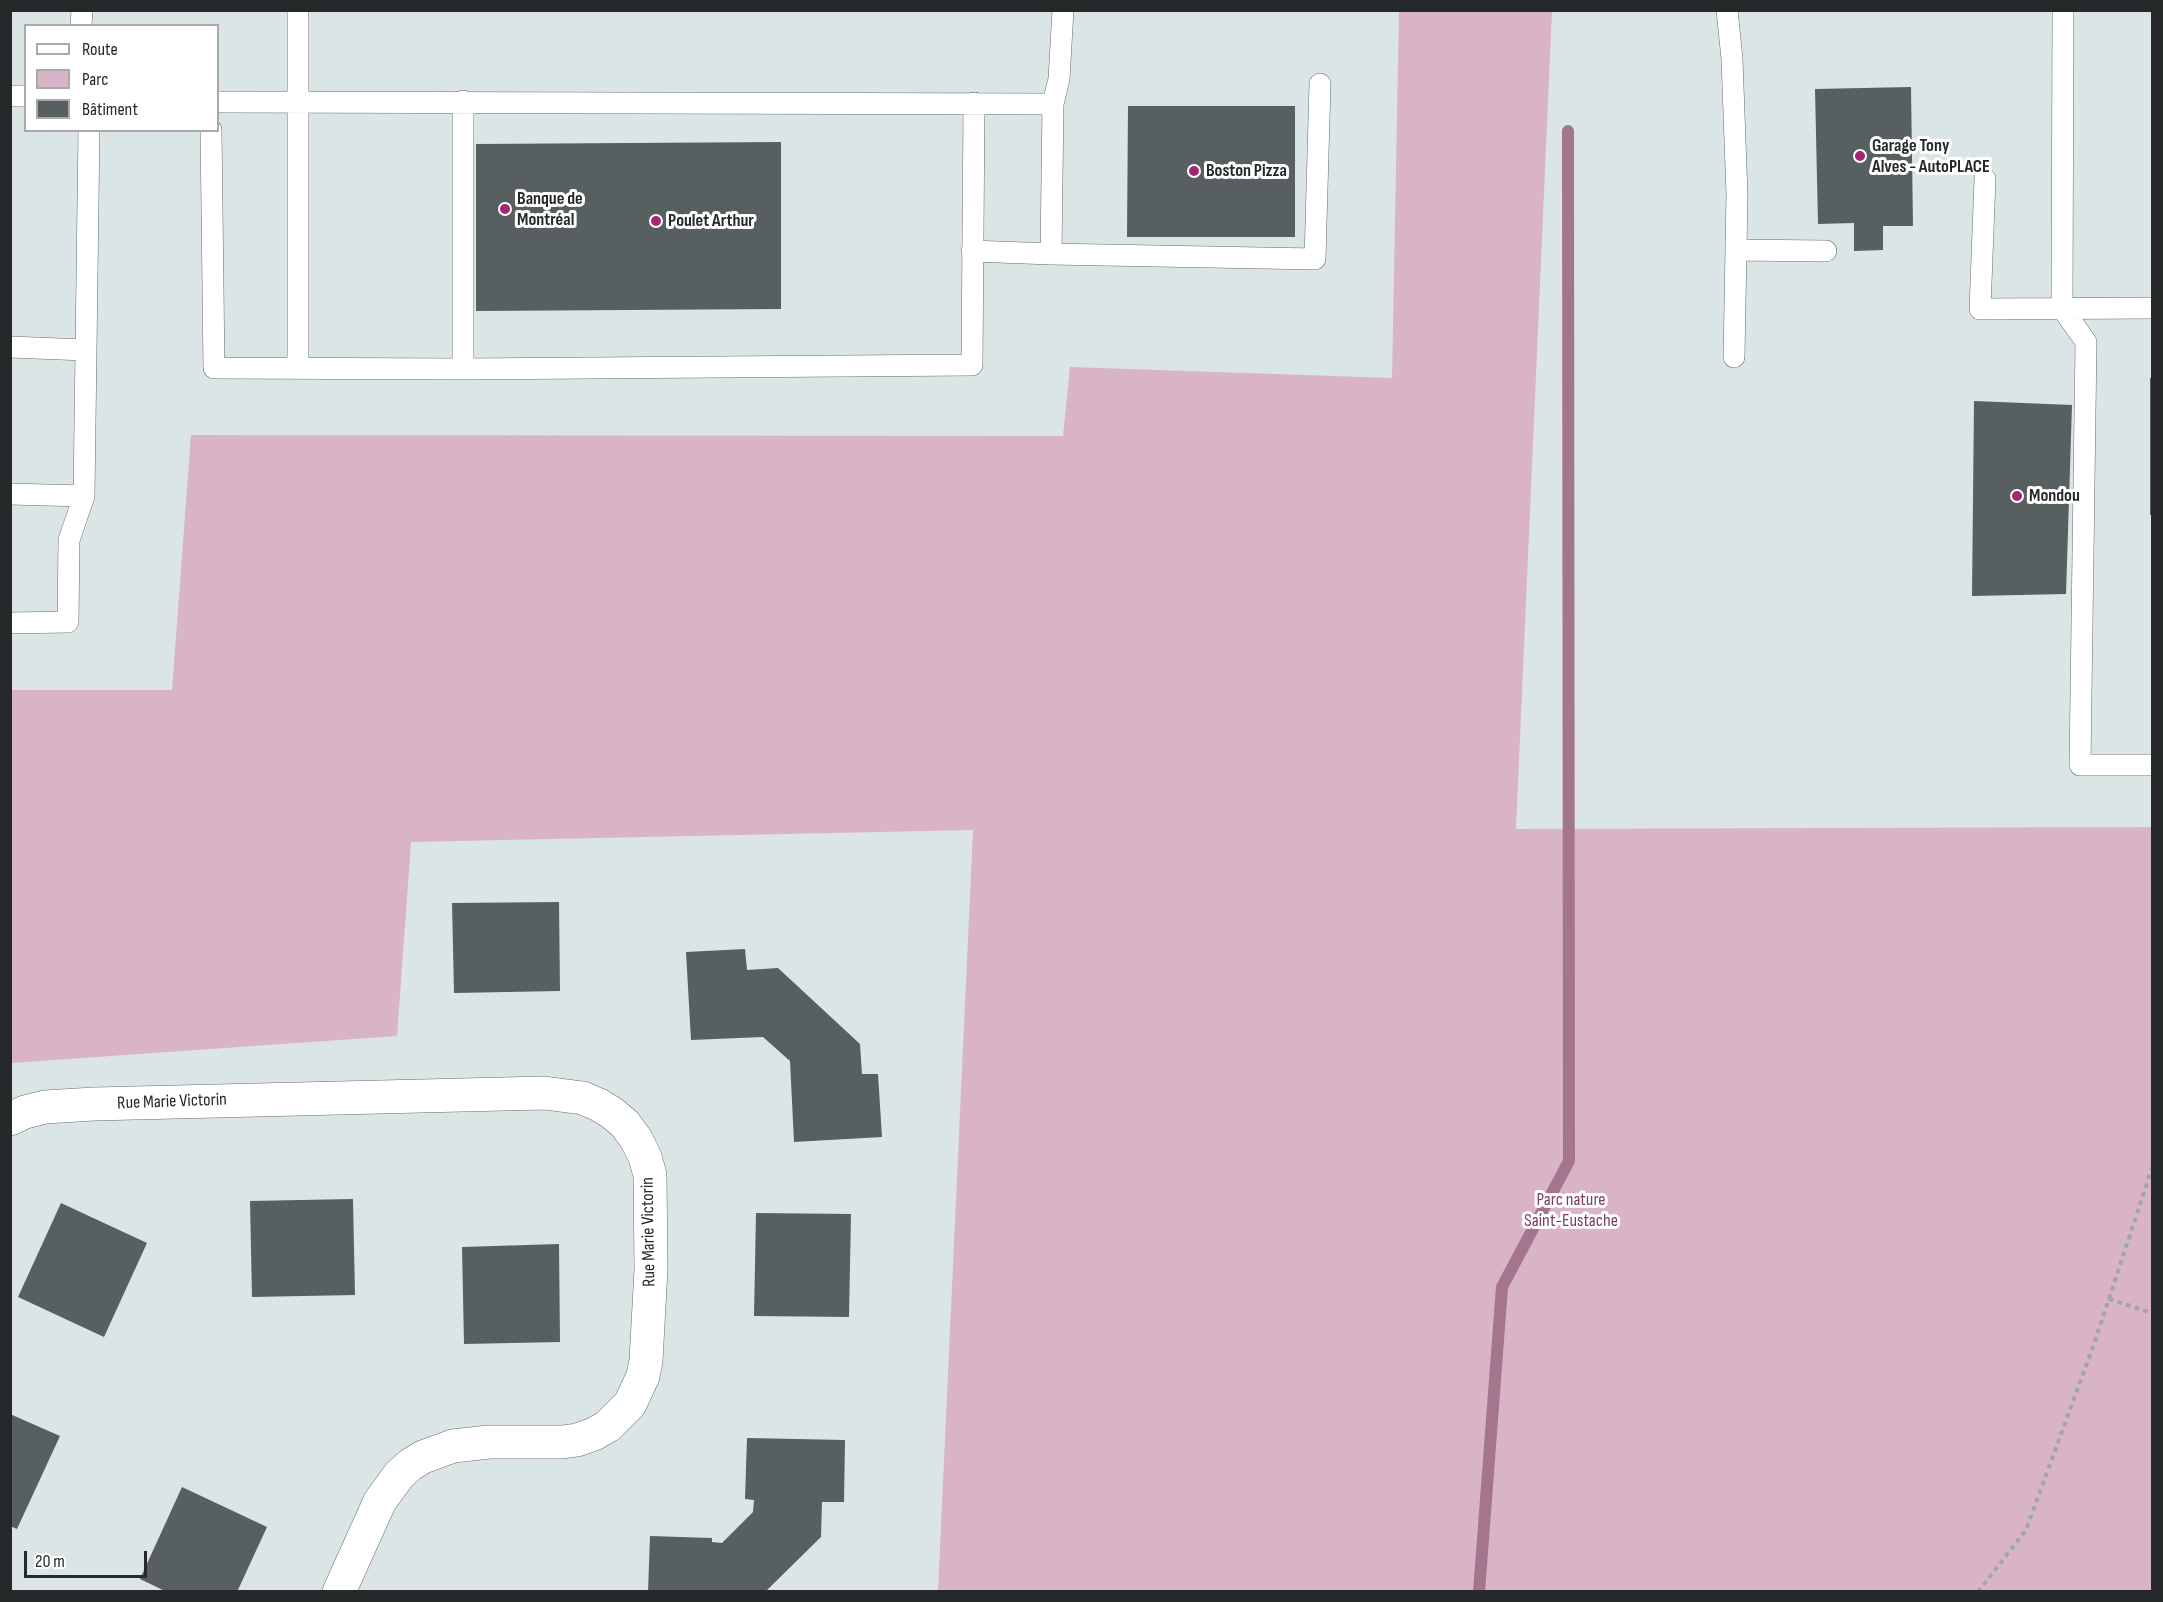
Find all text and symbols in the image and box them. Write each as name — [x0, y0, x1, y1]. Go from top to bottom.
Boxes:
legend — [24, 24, 219, 132]
text: Route — [82, 39, 118, 60]
text: Parc — [82, 69, 108, 90]
text: Bâtiment — [82, 99, 138, 120]
place label: Garage Tony Alves - AutoPLACE — [1872, 135, 1990, 178]
marker: Garage Tony Alves - AutoPLACE — [1853, 149, 1867, 163]
place label: Boston Pizza — [1206, 160, 1287, 182]
marker: Boston Pizza — [1187, 164, 1201, 178]
place label: Banque de Montréal — [517, 188, 583, 230]
marker: Banque de Montréal — [498, 202, 512, 216]
place label: Poulet Arthur — [668, 210, 754, 232]
marker: Poulet Arthur — [649, 214, 663, 228]
place label: Mondou — [2029, 485, 2080, 507]
marker: Mondou — [2010, 489, 2024, 503]
street label: Rue Marie Victorin — [117, 1089, 227, 1115]
street label: Rue Marie Victorin — [637, 1177, 661, 1287]
park label: Parc nature Saint-Eustache — [1524, 1189, 1618, 1232]
scale bar — [27, 1539, 150, 1577]
text: 20 m — [35, 1551, 65, 1572]

